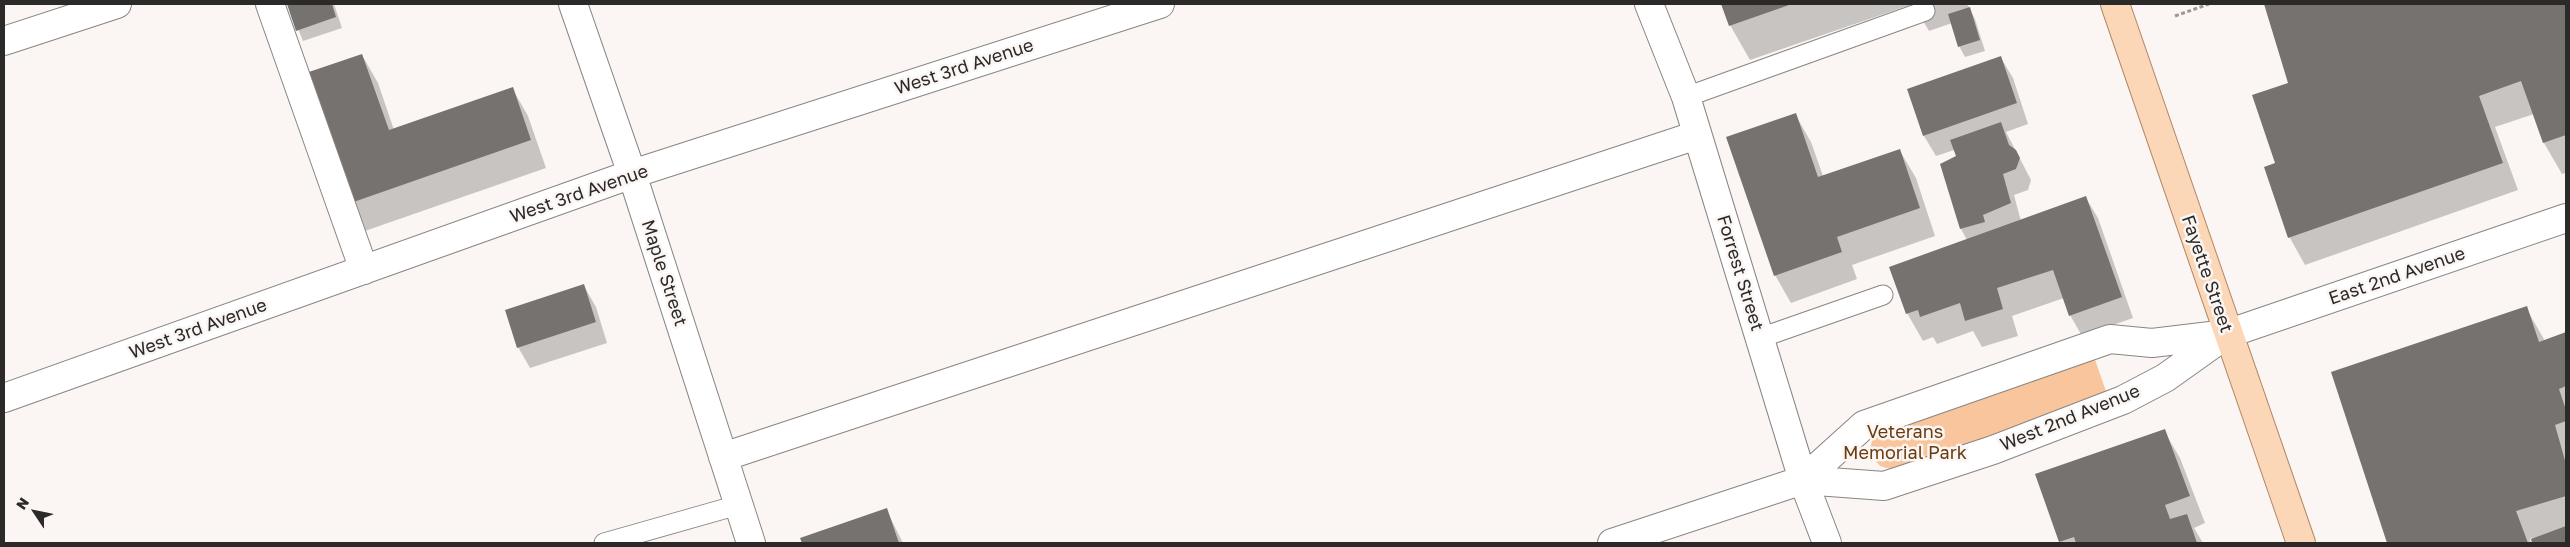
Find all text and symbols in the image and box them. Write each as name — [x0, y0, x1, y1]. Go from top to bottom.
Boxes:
street label: West 3rd Avenue — [892, 34, 1036, 100]
street label: West 3rd Avenue — [507, 160, 651, 228]
street label: Forrest Street — [1712, 212, 1768, 334]
street label: Fayette Street — [2177, 212, 2237, 336]
street label: Maple Street — [637, 217, 691, 329]
street label: East 2nd Avenue — [2326, 243, 2468, 309]
street label: West 3rd Avenue — [126, 294, 270, 364]
street label: West 2nd Avenue — [1997, 380, 2143, 456]
park label: Veterans Memorial Park — [1843, 421, 1967, 464]
north arrow — [10, 487, 60, 537]
text: N — [12, 494, 32, 513]

